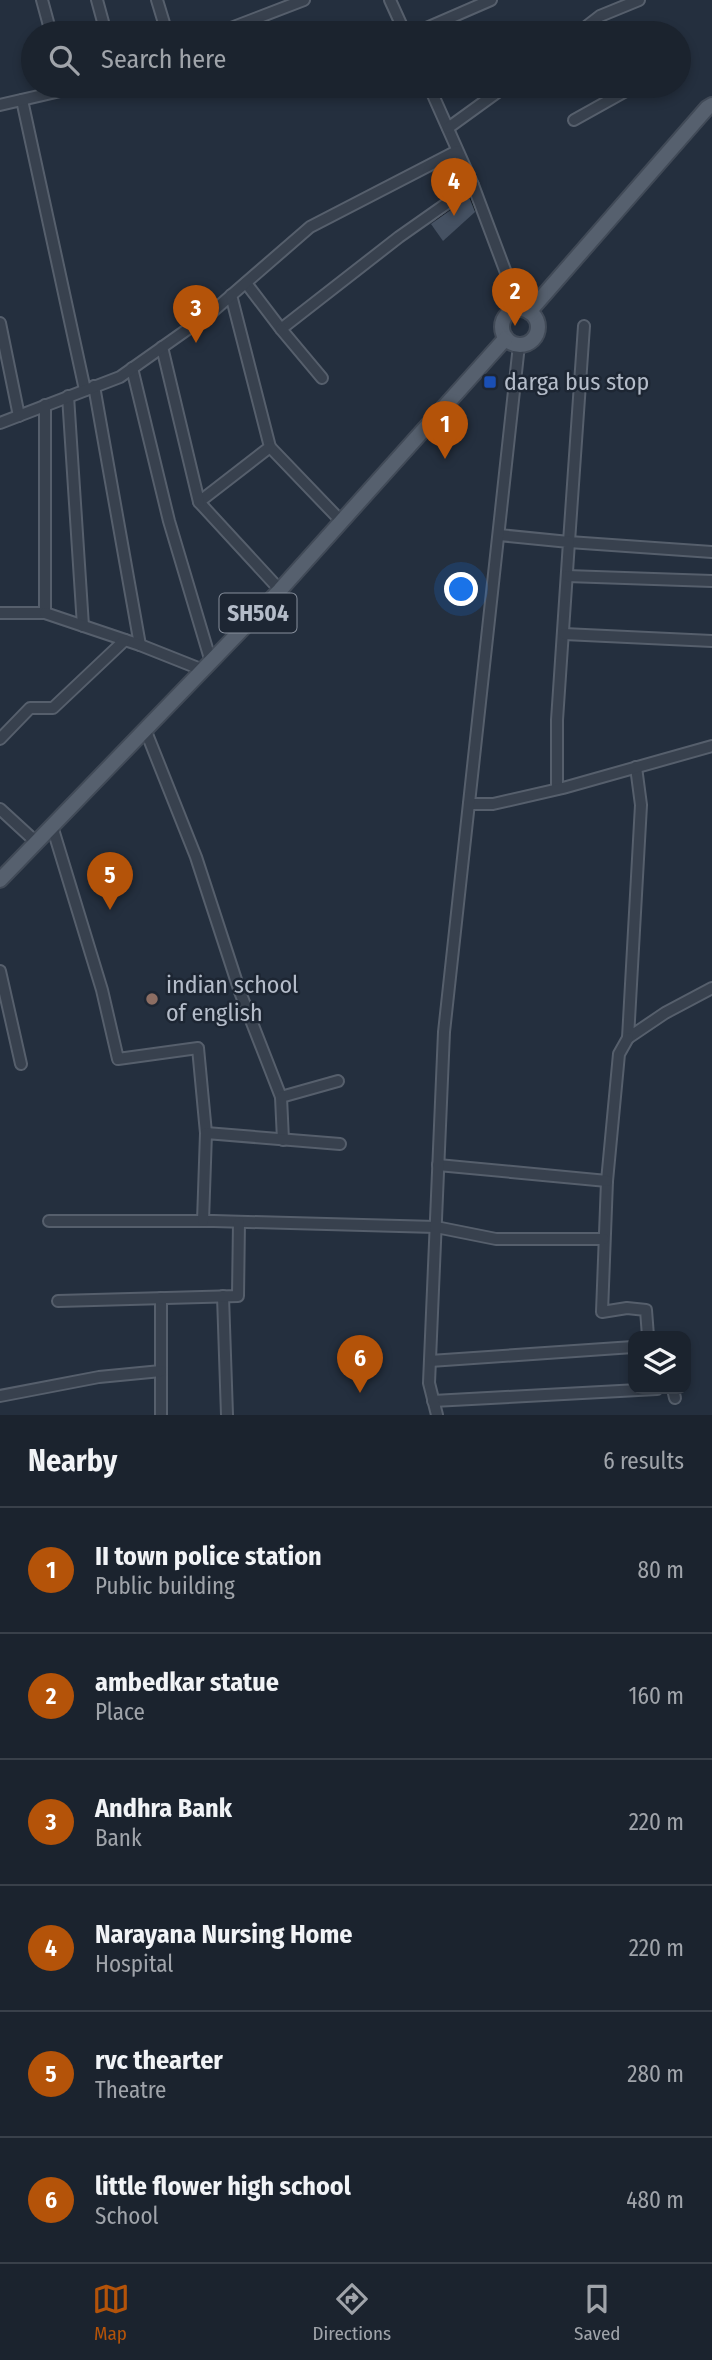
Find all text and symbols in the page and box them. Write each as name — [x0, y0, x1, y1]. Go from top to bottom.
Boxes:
search box — [21, 21, 691, 98]
icon: search — [45, 41, 83, 79]
text: Search here — [101, 44, 226, 75]
pin: 4 — [431, 158, 477, 216]
pin: 2 — [492, 268, 538, 326]
pin: 3 — [173, 285, 219, 343]
place label: darga bus stop — [504, 368, 649, 396]
marker: darga bus stop — [482, 374, 498, 390]
pin: 1 — [422, 401, 468, 459]
your location — [444, 572, 478, 606]
road number: SH504 — [219, 594, 296, 632]
pin: 5 — [87, 852, 133, 910]
place label: indian school of english — [166, 971, 298, 1027]
marker: indian school of english — [144, 991, 160, 1007]
map controls — [628, 1331, 691, 1394]
button: layers — [628, 1331, 691, 1394]
pin: 6 — [337, 1335, 383, 1393]
text: Nearby — [28, 1443, 117, 1479]
text: 6 results — [603, 1447, 684, 1475]
text: II town police station — [95, 1541, 322, 1572]
text: 1 — [46, 1556, 56, 1584]
text: 80 m — [637, 1556, 684, 1584]
text: Public building — [95, 1572, 235, 1600]
text: ambedkar statue — [95, 1667, 279, 1698]
text: 2 — [46, 1682, 56, 1710]
text: 160 m — [629, 1682, 684, 1710]
text: Place — [95, 1698, 145, 1726]
text: Andhra Bank — [95, 1793, 232, 1824]
text: 3 — [46, 1808, 56, 1836]
text: 220 m — [629, 1808, 684, 1836]
text: Bank — [95, 1824, 142, 1852]
text: Narayana Nursing Home — [95, 1919, 353, 1950]
text: 4 — [45, 1934, 57, 1962]
text: 220 m — [629, 1934, 684, 1962]
text: Hospital — [95, 1950, 173, 1978]
text: rvc thearter — [95, 2045, 223, 2076]
text: 5 — [45, 2060, 57, 2088]
text: 280 m — [627, 2060, 684, 2088]
text: Theatre — [95, 2076, 166, 2104]
text: little flower high school — [95, 2171, 351, 2202]
text: 6 — [45, 2186, 57, 2214]
text: 480 m — [626, 2186, 684, 2214]
text: School — [95, 2202, 159, 2230]
tab: Map — [92, 2280, 130, 2345]
tab: Directions — [313, 2280, 391, 2345]
tab: Saved — [574, 2280, 620, 2345]

